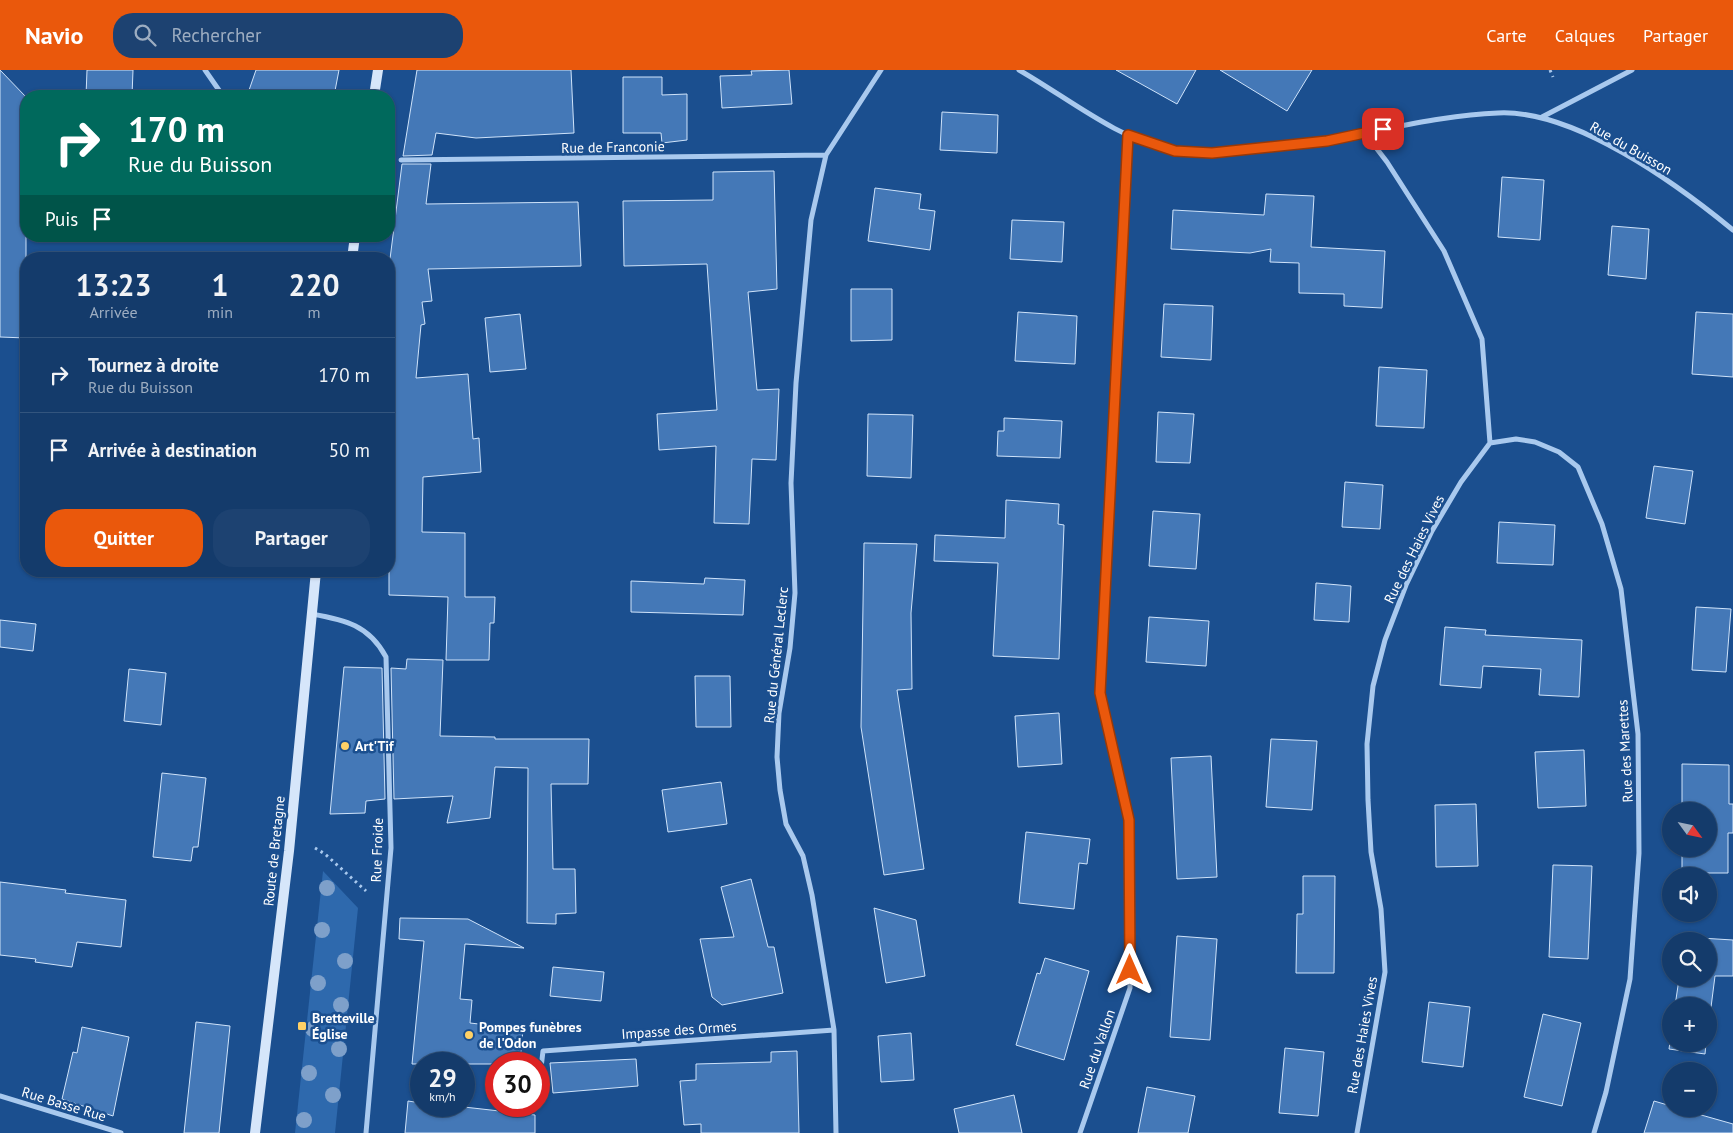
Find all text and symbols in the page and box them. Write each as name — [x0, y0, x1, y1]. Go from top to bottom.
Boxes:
search box — [113, 13, 463, 58]
text: Navio — [25, 20, 83, 51]
icon: search — [131, 21, 159, 49]
text: Rechercher — [171, 23, 261, 47]
text: Carte — [1486, 24, 1527, 47]
text: Calques — [1555, 24, 1615, 47]
text: Partager — [1643, 24, 1708, 47]
text: 170 m — [128, 106, 225, 152]
pin — [1362, 108, 1404, 150]
icon: right — [45, 110, 110, 175]
icon: arrive — [1369, 115, 1397, 143]
street label: Rue du Buisson — [1587, 117, 1675, 179]
street label: Rue de Franconie — [561, 137, 665, 157]
text: Rue du Buisson — [128, 150, 272, 178]
icon: arrive — [88, 205, 116, 233]
text: Puis — [45, 207, 78, 231]
text: 13:23 — [75, 265, 152, 304]
text: 1 — [212, 265, 229, 304]
text: 220 — [288, 265, 340, 304]
text: Arrivée — [89, 302, 138, 322]
text: min — [207, 302, 233, 322]
text: m — [308, 302, 321, 322]
text: Tournez à droite — [88, 353, 219, 377]
icon: right — [45, 361, 73, 389]
text: 170 m — [318, 363, 370, 387]
text: Rue du Buisson — [88, 377, 193, 397]
icon: arrive — [45, 436, 73, 464]
text: Arrivée à destination — [88, 438, 257, 462]
text: 50 m — [329, 438, 370, 462]
street label: Rue des Haies Vives — [1380, 492, 1448, 606]
button: Quitter — [45, 509, 203, 567]
button: Partager — [213, 509, 370, 567]
street label: Rue du Général Leclerc — [760, 586, 792, 724]
street label: Rue des Marettes — [1613, 699, 1637, 803]
place label: Art'Tif — [355, 737, 395, 755]
marker: Art'Tif — [339, 740, 351, 752]
street label: Route de Bretagne — [259, 795, 289, 907]
north arrow — [1662, 802, 1718, 858]
map controls — [1662, 802, 1717, 1117]
street label: Rue Froide — [367, 817, 387, 883]
button: sound — [1662, 867, 1717, 922]
button: search — [1662, 932, 1717, 987]
position arrow — [1103, 943, 1155, 995]
street label: Rue des Haies Vives — [1343, 975, 1381, 1095]
button: + — [1662, 997, 1717, 1052]
street label: Rue du Vallon — [1075, 1007, 1119, 1091]
place label: Bretteville Église — [312, 1009, 375, 1043]
street label: Impasse des Ormes — [621, 1017, 737, 1043]
place label: Pompes funèbres de l'Odon — [479, 1018, 582, 1052]
marker: Bretteville Église — [296, 1020, 308, 1032]
marker: Pompes funèbres de l'Odon — [463, 1029, 475, 1041]
speed limit sign: 30 — [485, 1052, 550, 1117]
text: 29 — [428, 1062, 457, 1094]
button: − — [1662, 1062, 1717, 1117]
street label: Rue Basse Rue — [20, 1083, 108, 1125]
text: km/h — [429, 1089, 456, 1104]

